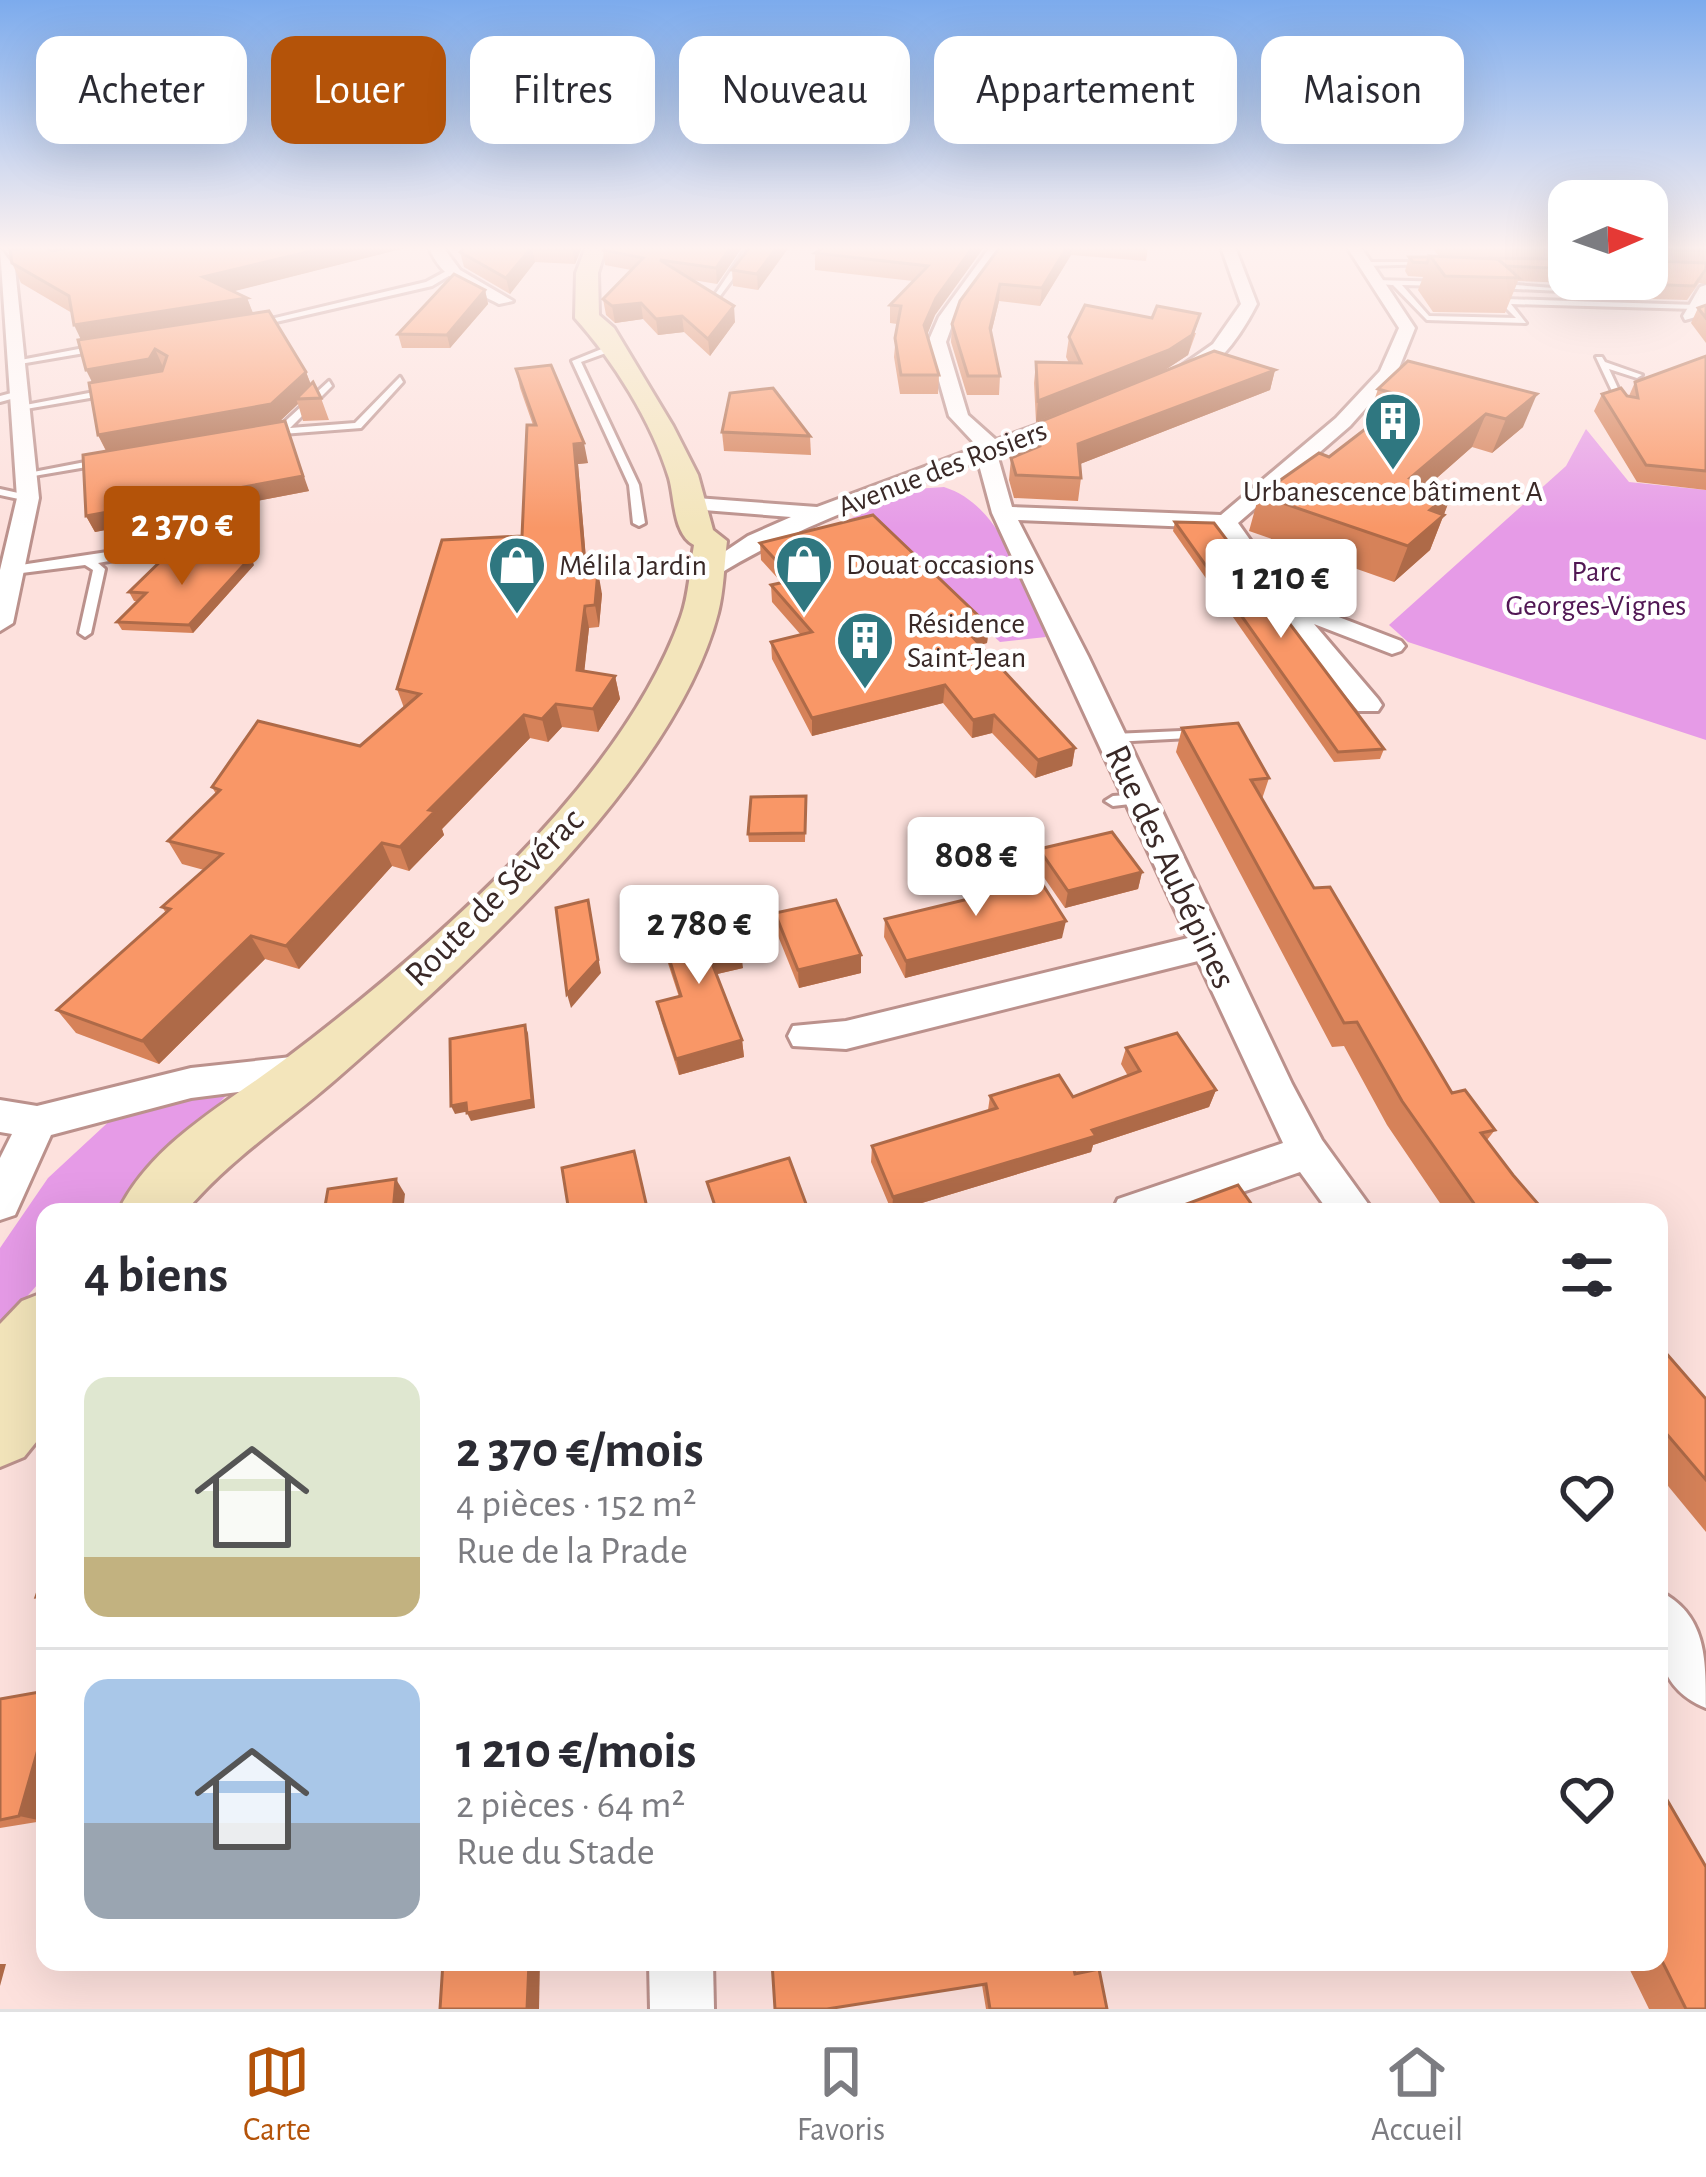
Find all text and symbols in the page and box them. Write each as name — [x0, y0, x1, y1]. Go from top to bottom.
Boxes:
chip: Acheter — [36, 36, 247, 144]
chip: Louer — [271, 36, 446, 144]
chip: Filtres — [470, 36, 655, 144]
chip: Nouveau — [679, 36, 910, 144]
chip: Appartement — [934, 36, 1237, 144]
chip: Maison — [1261, 36, 1464, 144]
north arrow — [1548, 180, 1668, 300]
map controls — [1548, 180, 1668, 300]
building icon: Urbanescence bâtiment A — [1362, 390, 1424, 472]
street label: Avenue des Rosiers — [834, 415, 1051, 523]
place label: Urbanescence bâtiment A — [1243, 477, 1543, 507]
pin: 2 370 € — [71, 486, 293, 588]
text: 2 370 € — [131, 505, 233, 544]
shop icon: Douat occasions — [773, 533, 835, 615]
shop icon: Mélila Jardin — [486, 534, 548, 616]
pin: 1 210 € — [1170, 539, 1392, 641]
place label: Douat occasions — [846, 550, 1035, 580]
place label: Mélila Jardin — [559, 551, 707, 581]
park label: Parc Georges-Vignes — [1506, 557, 1686, 621]
text: 1 210 € — [1233, 558, 1329, 597]
building icon: Résidence Saint-Jean — [834, 609, 896, 691]
place label: Résidence Saint-Jean — [907, 609, 1026, 673]
street label: Rue des Aubépines — [1098, 740, 1242, 994]
street label: Route de Sévérac — [398, 801, 590, 993]
pin: 808 € — [892, 817, 1060, 919]
text: 808 € — [935, 836, 1017, 875]
pin: 2 780 € — [588, 885, 810, 987]
text: 2 780 € — [647, 904, 751, 943]
icon: filters — [1554, 1242, 1620, 1308]
text: 4 biens — [84, 1250, 228, 1301]
icon: home — [180, 1425, 324, 1569]
text: 2 370 €/mois — [456, 1425, 704, 1476]
icon: heart — [1554, 1464, 1620, 1530]
text: 4 pièces · 152 m² — [456, 1485, 696, 1524]
text: Rue de la Prade — [456, 1532, 688, 1571]
text: 1 210 €/mois — [456, 1726, 696, 1777]
icon: home — [180, 1727, 324, 1871]
icon: heart — [1554, 1766, 1620, 1832]
text: 2 pièces · 64 m² — [456, 1786, 685, 1825]
text: Rue du Stade — [456, 1833, 655, 1872]
tab: Carte — [243, 2039, 311, 2151]
tab: Favoris — [797, 2039, 885, 2151]
tab: Accueil — [1371, 2039, 1463, 2151]

